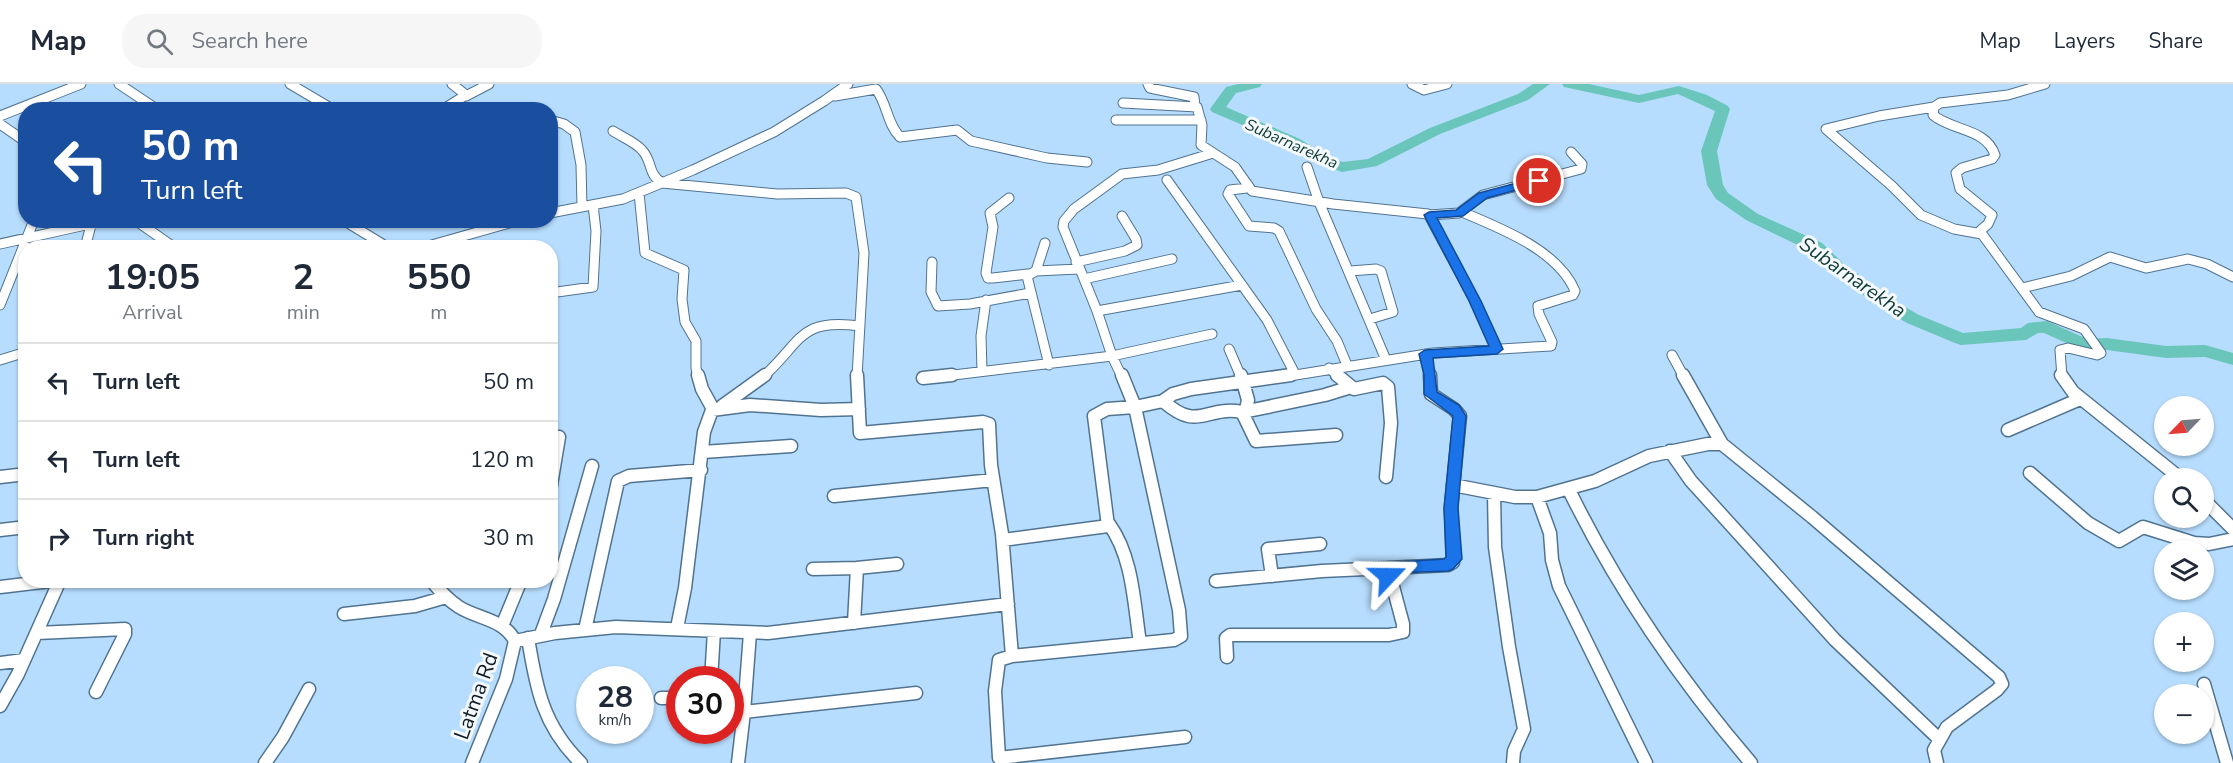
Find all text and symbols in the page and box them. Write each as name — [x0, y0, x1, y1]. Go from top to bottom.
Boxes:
search box — [122, 14, 542, 68]
text: Map — [30, 22, 86, 60]
icon: search — [143, 25, 176, 58]
text: Search here — [191, 26, 308, 56]
text: Map — [1979, 27, 2021, 55]
text: Layers — [2054, 27, 2115, 55]
text: Share — [2148, 27, 2203, 55]
water label: Subarnarekha — [1242, 114, 1342, 174]
text: 50 m — [141, 118, 240, 175]
icon: left — [42, 126, 120, 204]
pin — [1513, 155, 1564, 206]
icon: arrive — [1522, 164, 1555, 197]
text: Turn left — [141, 172, 242, 209]
water label: Subarnarekha — [1794, 231, 1911, 324]
text: 19:05 — [105, 253, 200, 302]
text: 2 — [292, 253, 314, 302]
text: 550 — [406, 253, 471, 302]
text: Arrival — [122, 299, 182, 326]
text: min — [287, 299, 320, 326]
text: m — [430, 299, 447, 326]
icon: left — [42, 366, 75, 399]
text: Turn left — [93, 367, 180, 397]
text: 50 m — [483, 367, 534, 397]
north arrow — [2154, 396, 2214, 456]
map controls — [2154, 396, 2214, 744]
icon: left — [42, 444, 75, 477]
text: Turn left — [93, 445, 180, 475]
text: 120 m — [470, 445, 534, 475]
button: search — [2154, 468, 2214, 528]
icon: right — [42, 522, 75, 555]
text: Turn right — [93, 523, 194, 553]
text: 30 m — [483, 523, 534, 553]
button: layers — [2154, 540, 2214, 600]
position arrow — [1356, 544, 1420, 608]
button: + — [2154, 612, 2214, 672]
street label: Latma Rd — [447, 649, 505, 743]
speed limit sign: 30 — [666, 666, 744, 744]
text: 28 — [597, 677, 633, 718]
button: − — [2154, 684, 2214, 744]
text: km/h — [598, 710, 632, 730]

